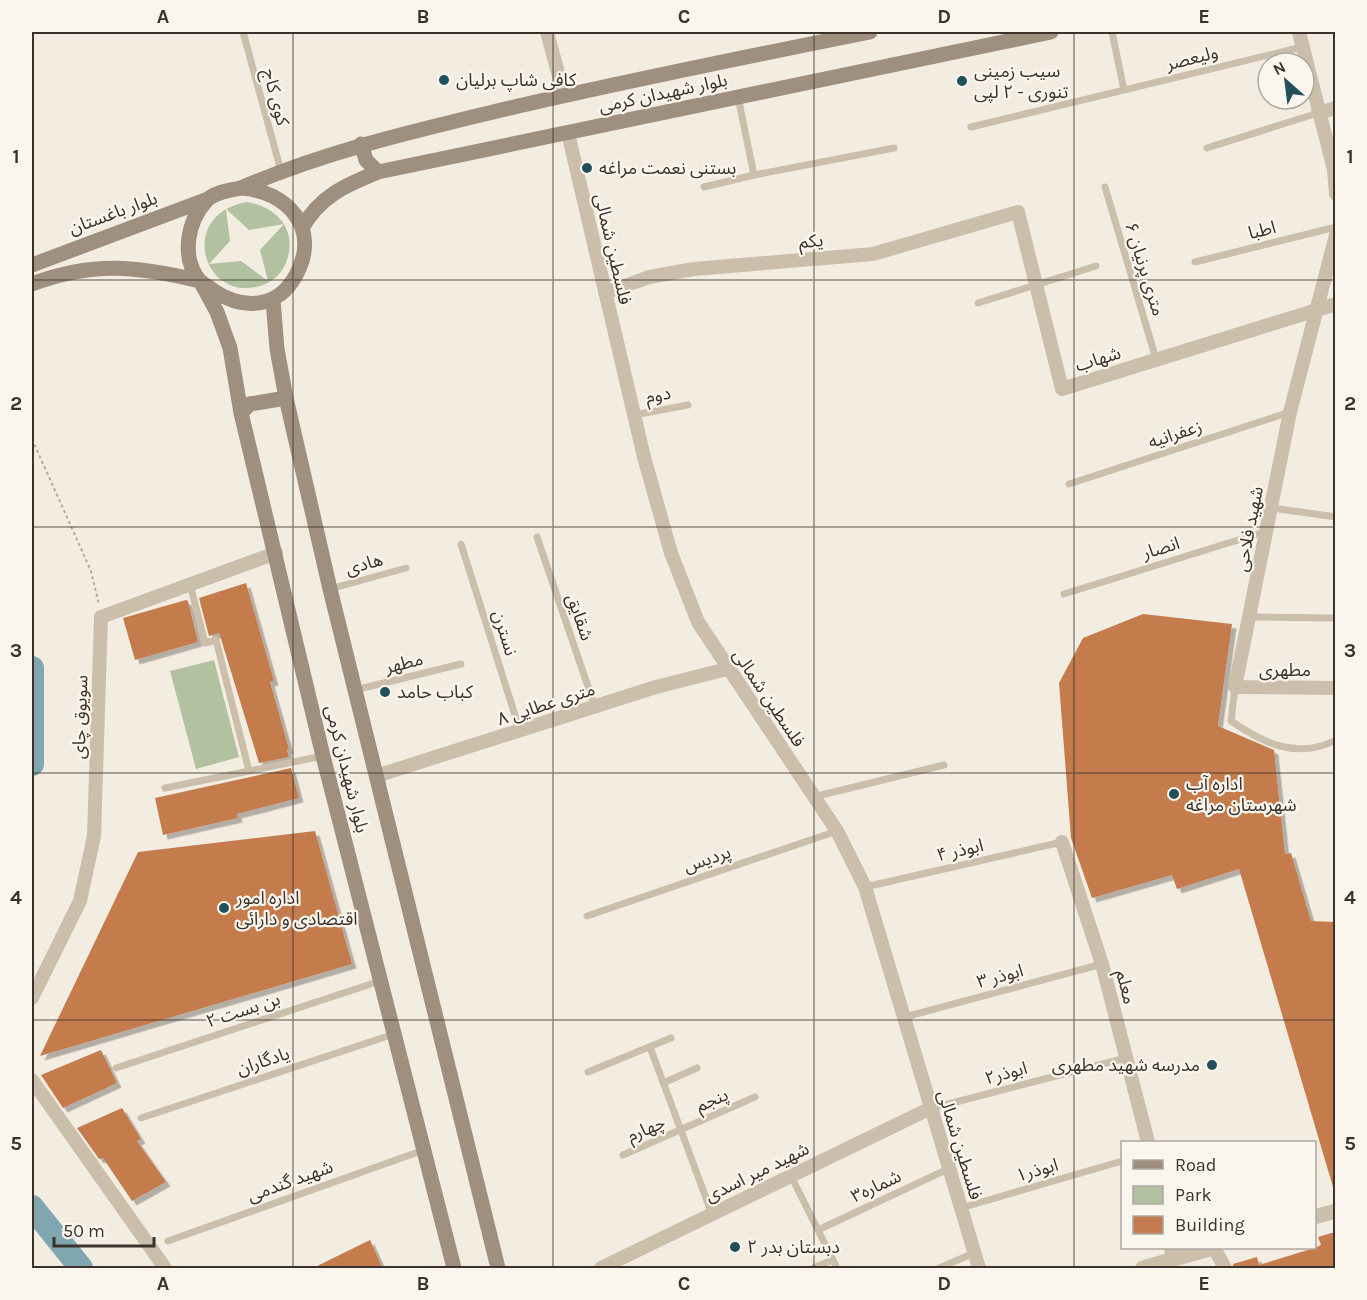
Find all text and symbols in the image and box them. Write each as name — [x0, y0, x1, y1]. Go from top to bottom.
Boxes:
text: A — [157, 5, 170, 28]
text: B — [417, 5, 429, 28]
text: C — [678, 5, 690, 28]
text: D — [937, 5, 951, 28]
text: E — [1198, 5, 1210, 28]
street label: ولیعصر — [1163, 41, 1220, 75]
north arrow — [1256, 51, 1316, 111]
text: N — [1270, 57, 1289, 79]
place label: سیب زمینی تنوری - ۲ لپی — [974, 60, 1068, 103]
street label: کوی کاج — [256, 66, 294, 129]
place label: کافی شاپ برلیان — [456, 69, 577, 92]
street label: بلوار شهیدان کرمی — [597, 69, 729, 117]
marker: کافی شاپ برلیان — [437, 73, 451, 87]
marker: سیب زمینی تنوری - ۲ لپی — [955, 74, 969, 88]
text: 1 — [12, 145, 20, 168]
text: 1 — [1346, 145, 1354, 168]
place label: بستنی نعمت مراغه — [599, 157, 736, 179]
marker: بستنی نعمت مراغه — [580, 161, 594, 175]
street label: بلوار باغستان — [66, 187, 160, 239]
street label: فلسطین شمالی — [590, 191, 636, 307]
street label: اطبا — [1246, 216, 1278, 244]
street label: ۶ متری پرنیان — [1120, 219, 1170, 319]
street label: یکم — [798, 229, 824, 255]
street label: شهاب — [1073, 342, 1123, 376]
street label: دوم — [643, 382, 673, 411]
text: 2 — [10, 392, 22, 415]
text: 2 — [1344, 392, 1356, 415]
street label: زعفرانیه — [1145, 415, 1205, 453]
street label: شهید فلاحی — [1230, 484, 1268, 574]
street label: انصار — [1139, 532, 1182, 564]
street label: هادی — [343, 548, 385, 580]
street label: شقایق — [562, 591, 598, 643]
street label: نسترن — [488, 608, 522, 658]
text: 3 — [10, 639, 22, 662]
text: 3 — [1344, 639, 1356, 662]
street label: فلسطین شمالی — [728, 645, 810, 751]
street label: مطهر — [382, 648, 425, 679]
street label: مطهری — [1259, 659, 1311, 681]
street label: سویوق چای — [68, 675, 93, 759]
street label: ۸ متری عطایی — [494, 678, 598, 730]
place label: کباب حامد — [397, 681, 473, 703]
marker: کباب حامد — [378, 685, 392, 699]
street label: بلوار شهیدان کرمی — [320, 703, 374, 835]
place label: اداره آب شهرستان مراغه — [1186, 773, 1297, 816]
marker: اداره آب شهرستان مراغه — [1167, 787, 1181, 801]
street label: ابوذر ۴ — [934, 834, 986, 866]
street label: پردیس — [680, 841, 734, 877]
text: 4 — [10, 886, 22, 909]
text: 4 — [1344, 886, 1356, 909]
place label: اداره امور اقتصادی و دارائی — [235, 887, 358, 930]
marker: اداره امور اقتصادی و دارائی — [217, 901, 231, 915]
street label: ابوذر ۳ — [974, 959, 1026, 993]
street label: معلم — [1109, 968, 1141, 1007]
street label: بن بست ۲ — [203, 988, 283, 1032]
street label: یادگاران — [234, 1042, 292, 1080]
place label: مدرسه شهید مطهری — [1052, 1054, 1200, 1076]
street label: ابوذر۲ — [982, 1057, 1030, 1089]
marker: مدرسه شهید مطهری — [1205, 1058, 1219, 1072]
street label: پنجم — [692, 1083, 732, 1119]
street label: فلسطین شمالی — [933, 1088, 987, 1202]
street label: چهارم — [623, 1111, 670, 1150]
text: 5 — [10, 1132, 22, 1155]
text: 5 — [1344, 1132, 1356, 1155]
street label: شهید میر اسدی — [701, 1137, 813, 1207]
legend — [1121, 1141, 1316, 1249]
street label: ابوذر۱ — [1013, 1153, 1061, 1187]
text: Road — [1175, 1154, 1216, 1176]
street label: شهید گندمی — [244, 1155, 336, 1207]
street label: شماره۳ — [847, 1165, 905, 1207]
text: Park — [1175, 1184, 1212, 1206]
scale bar — [54, 1210, 154, 1248]
text: Building — [1175, 1214, 1245, 1236]
text: 50 m — [63, 1220, 105, 1242]
place label: دبستان بدر ۲ — [747, 1236, 840, 1258]
marker: دبستان بدر ۲ — [728, 1240, 742, 1254]
text: A — [157, 1272, 170, 1295]
text: B — [417, 1272, 429, 1295]
text: C — [678, 1272, 690, 1295]
text: D — [937, 1272, 951, 1295]
text: E — [1198, 1272, 1210, 1295]

